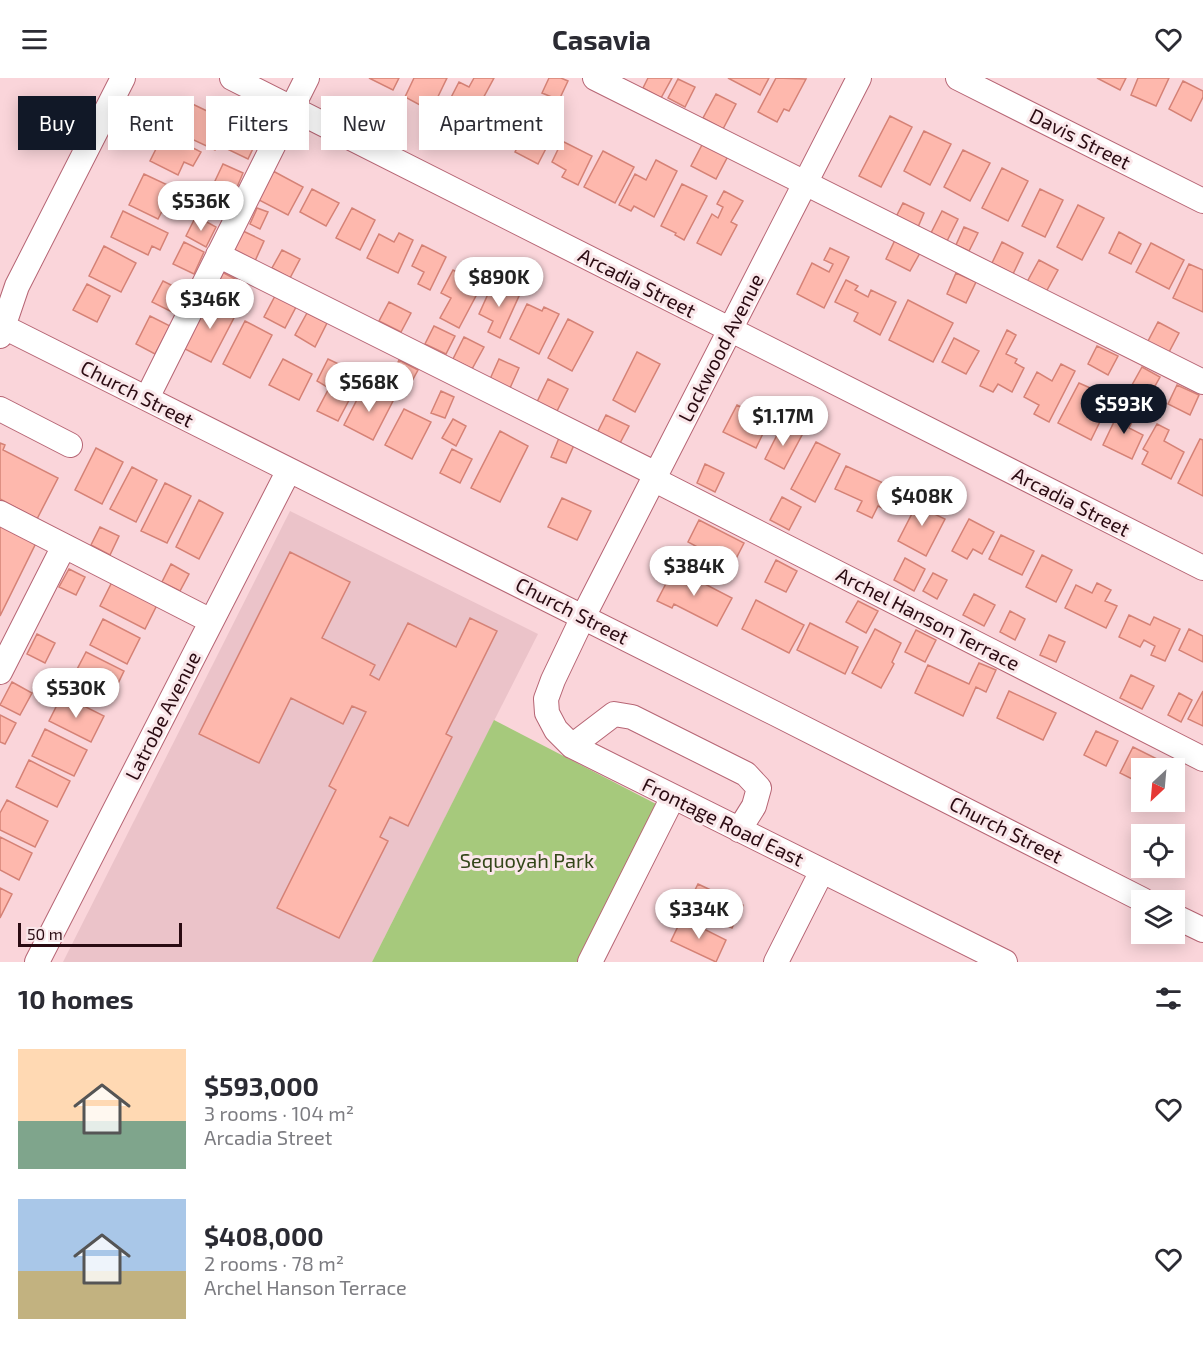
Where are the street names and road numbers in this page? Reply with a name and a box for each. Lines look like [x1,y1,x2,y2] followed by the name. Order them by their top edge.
[1026,102,1135,174] street label: Davis Street
[575,242,700,322] street label: Arcadia Street
[672,269,768,426] street label: Lockwood Avenue
[77,354,198,432] street label: Church Street
[1009,461,1134,541] street label: Arcadia Street
[833,561,1024,675] street label: Archel Hanson Terrace
[512,571,633,649] street label: Church Street
[119,647,205,784] street label: Latrobe Avenue
[639,772,808,871] street label: Frontage Road East
[946,790,1067,868] street label: Church Street

